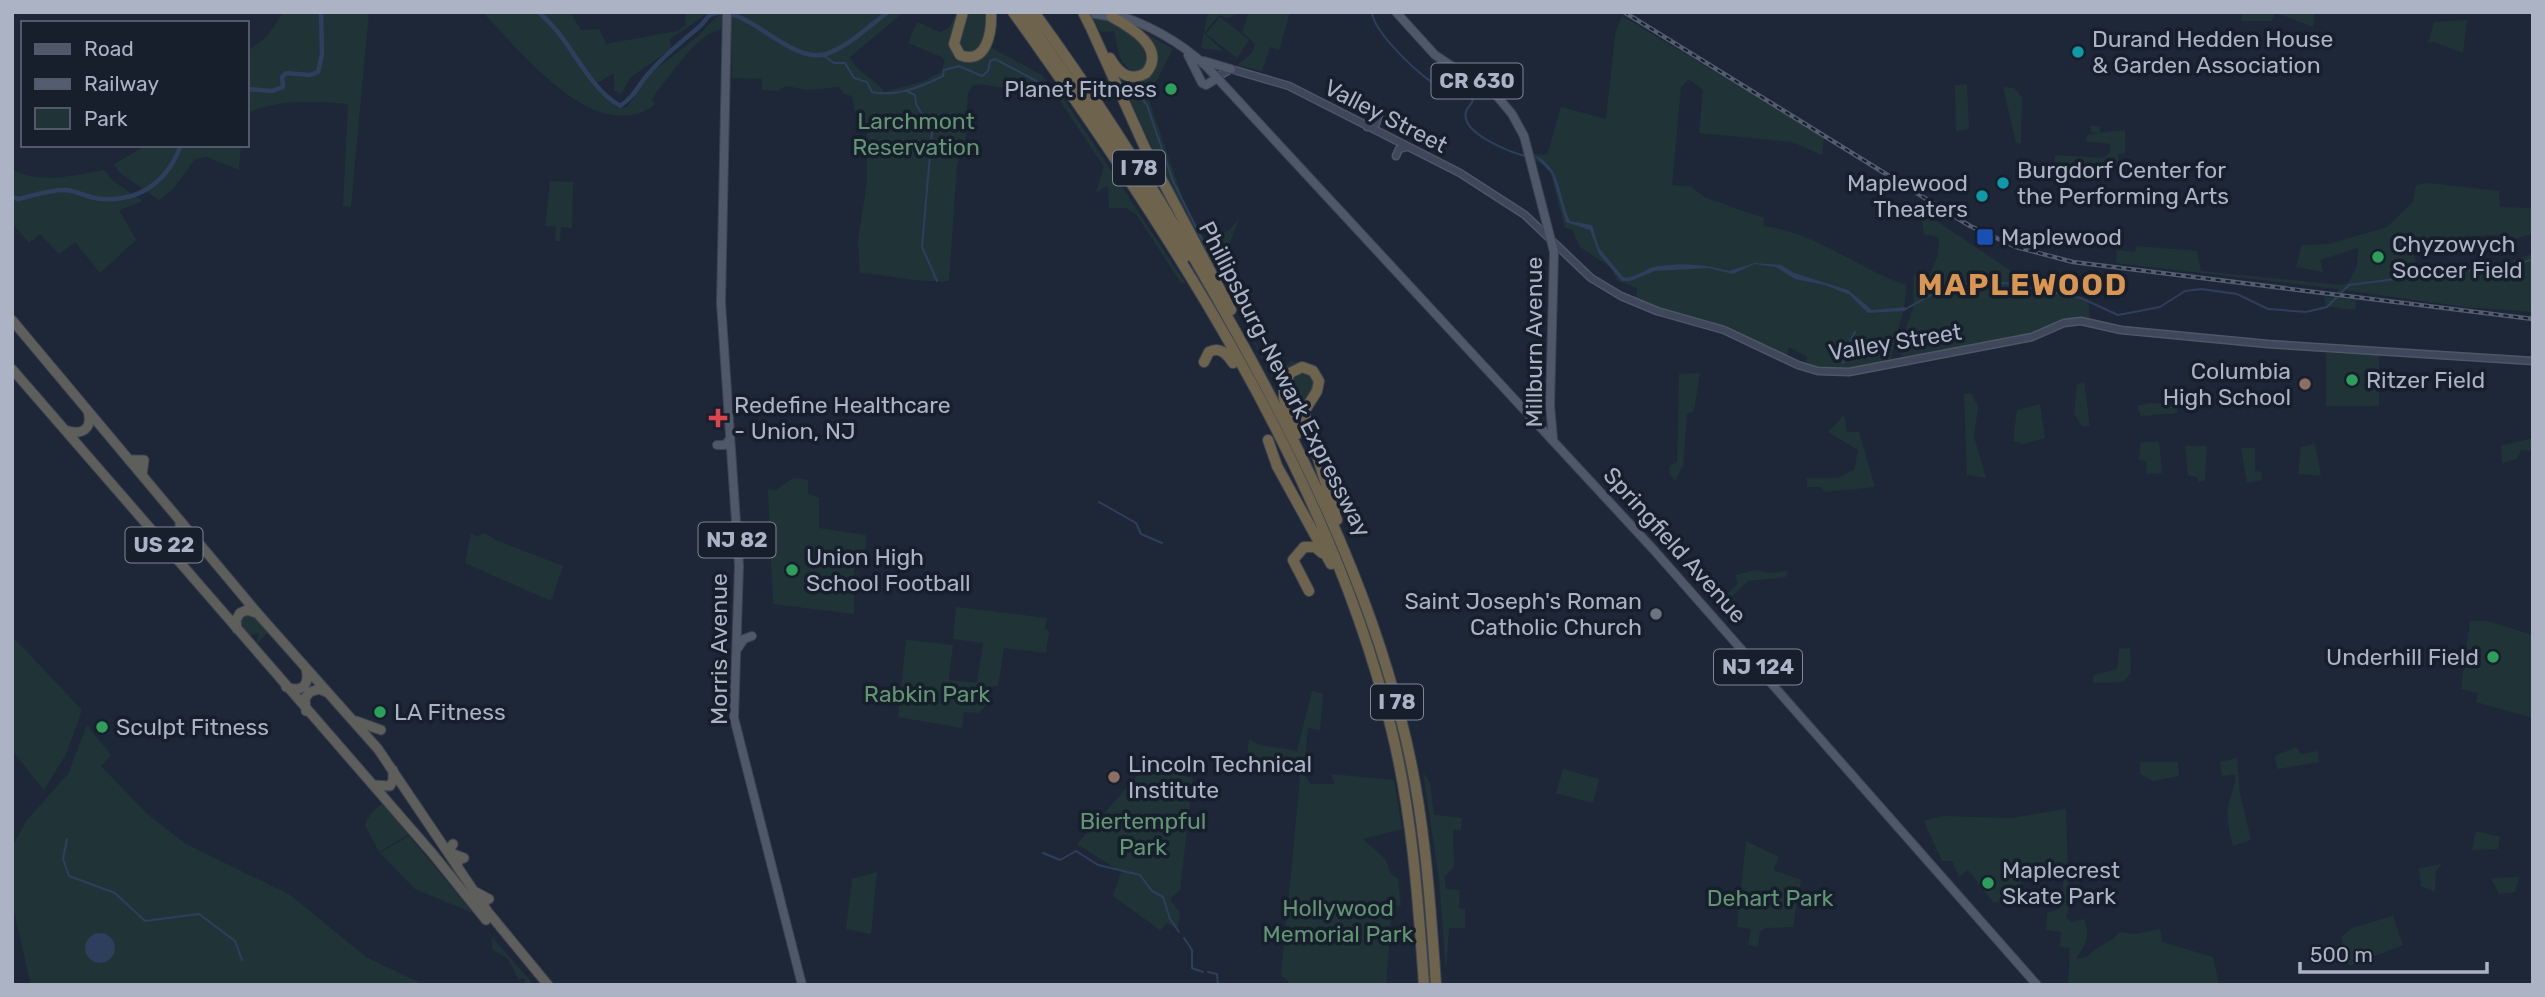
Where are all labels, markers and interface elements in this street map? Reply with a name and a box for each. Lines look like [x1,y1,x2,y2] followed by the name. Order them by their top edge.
[21,21,248,147] legend
[2092,25,2333,79] place label: Durand Hedden House & Garden Association
[84,36,134,61] text: Road
[2070,44,2086,60] marker: Durand Hedden House & Garden Association
[1432,64,1522,98] road number: CR 630
[84,71,159,96] text: Railway
[1320,73,1452,159] street label: Valley Street
[1004,75,1157,103] place label: Planet Fitness
[1163,81,1179,97] marker: Planet Fitness
[84,106,128,131] text: Park
[852,107,980,161] park label: Larchmont Reservation
[1113,150,1165,186] road number: I 78
[2017,156,2229,210] place label: Burgdorf Center for the Performing Arts
[1847,169,1968,223] place label: Maplewood Theaters
[1995,175,2011,191] marker: Burgdorf Center for the Performing Arts
[1974,188,1990,204] marker: Maplewood Theaters
[1193,217,1377,542] street label: Phillipsburg-Newark Expressway
[2001,223,2122,251] place label: Maplewood
[1975,227,1995,247] marker: Maplewood
[2392,230,2523,284] place label: Chyzowych Soccer Field
[2370,249,2386,265] marker: Chyzowych Soccer Field
[1520,257,1548,427] street label: Millburn Avenue
[1918,267,2128,303] district label: MAPLEWOOD
[1826,318,1964,366] street label: Valley Street
[2163,357,2291,411] place label: Columbia High School
[2366,366,2485,394] place label: Ritzer Field
[2344,372,2360,388] marker: Ritzer Field
[2297,376,2313,392] marker: Columbia High School
[734,391,951,445] place label: Redefine Healthcare - Union, NJ
[708,408,728,428] marker: Redefine Healthcare - Union, NJ
[1598,461,1752,629] street label: Springfield Avenue
[698,522,776,558] road number: NJ 82
[125,528,202,562] road number: US 22
[806,543,971,597] place label: Union High School Football
[784,562,800,578] marker: Union High School Football
[705,573,733,725] street label: Morris Avenue
[1405,587,1642,641] place label: Saint Joseph's Roman Catholic Church
[1648,606,1664,622] marker: Saint Joseph's Roman Catholic Church
[2326,643,2479,671] place label: Underhill Field
[2485,649,2501,665] marker: Underhill Field
[1714,650,1802,684] road number: NJ 124
[864,680,990,708] park label: Rabkin Park
[1371,684,1423,720] road number: I 78
[394,698,506,726] place label: LA Fitness
[372,704,388,720] marker: LA Fitness
[116,713,269,741] place label: Sculpt Fitness
[94,719,110,735] marker: Sculpt Fitness
[1128,750,1312,804] place label: Lincoln Technical Institute
[1106,769,1122,785] marker: Lincoln Technical Institute
[1080,807,1206,861] park label: Biertempful Park
[2002,856,2120,910] place label: Maplecrest Skate Park
[1980,875,1996,891] marker: Maplecrest Skate Park
[1707,884,1833,912] park label: Dehart Park
[1263,894,1414,948] park label: Hollywood Memorial Park
[2300,930,2487,974] scale bar
[2310,942,2373,967] text: 500 m

